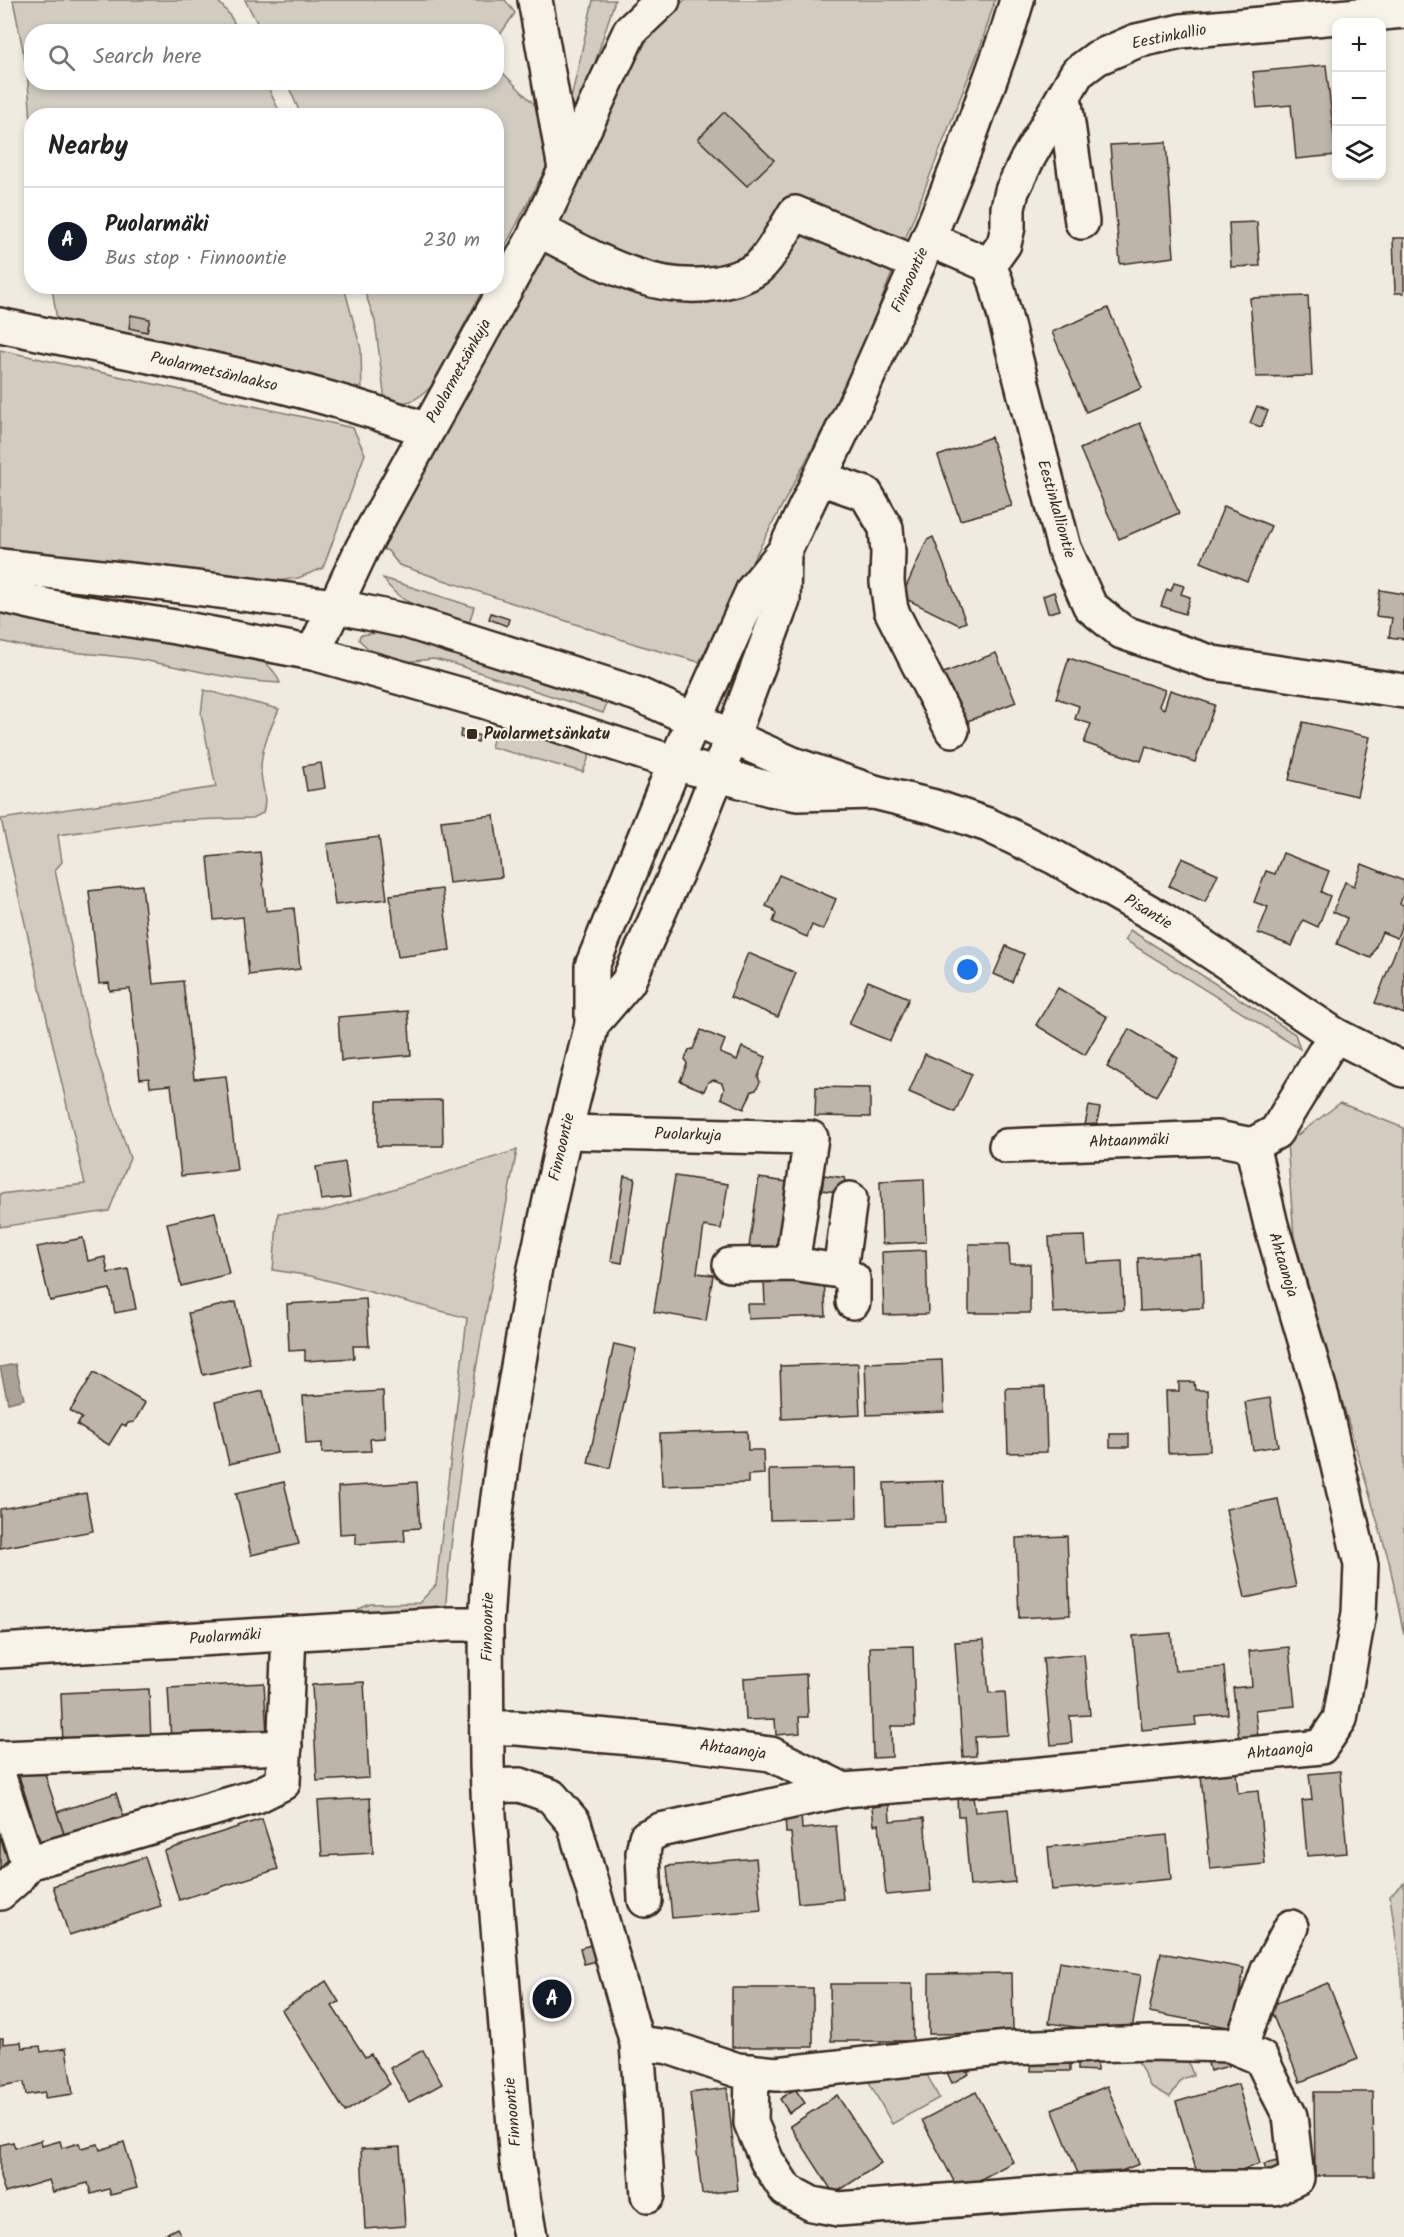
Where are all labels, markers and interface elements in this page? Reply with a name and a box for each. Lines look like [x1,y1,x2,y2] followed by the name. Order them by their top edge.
[1129,17,1209,57] street label: Eestinkallio
[1332,18,1386,180] map controls
[1332,18,1386,72] button: +
[24,24,504,90] search box
[93,40,201,75] text: Search here
[45,41,78,74] icon: search
[1332,72,1386,126] button: −
[48,126,128,168] text: Nearby
[1332,126,1386,180] button: layers
[105,208,209,243] text: Puolarmäki
[61,225,74,257] text: A
[423,225,480,257] text: 230 m
[105,243,286,275] text: Bus stop · Finnoontie
[884,243,936,317] street label: Finnoontie
[420,314,498,428] street label: Puolarmetsänkuja
[148,345,280,399] street label: Puolarmetsänlaakso
[1030,457,1082,561] street label: Eestinkalliontie
[484,722,610,747] place label: Puolarmetsänkatu
[465,727,479,741] marker: Puolarmetsänkatu
[1119,888,1177,936] street label: Pisantie
[953,955,982,984] your location
[542,1110,582,1184] street label: Finnoontie
[654,1121,722,1149] street label: Puolarkuja
[1089,1127,1170,1155] street label: Ahtaanmäki
[1261,1229,1305,1301] street label: Ahtaanoja
[475,1592,501,1662] street label: Finnoontie
[188,1622,263,1652] street label: Puolarmäki
[698,1733,768,1767] street label: Ahtaanoja
[1245,1735,1315,1767] street label: Ahtaanoja
[532,1976,572,2022] pin: A
[498,2076,528,2148] street label: Finnoontie

